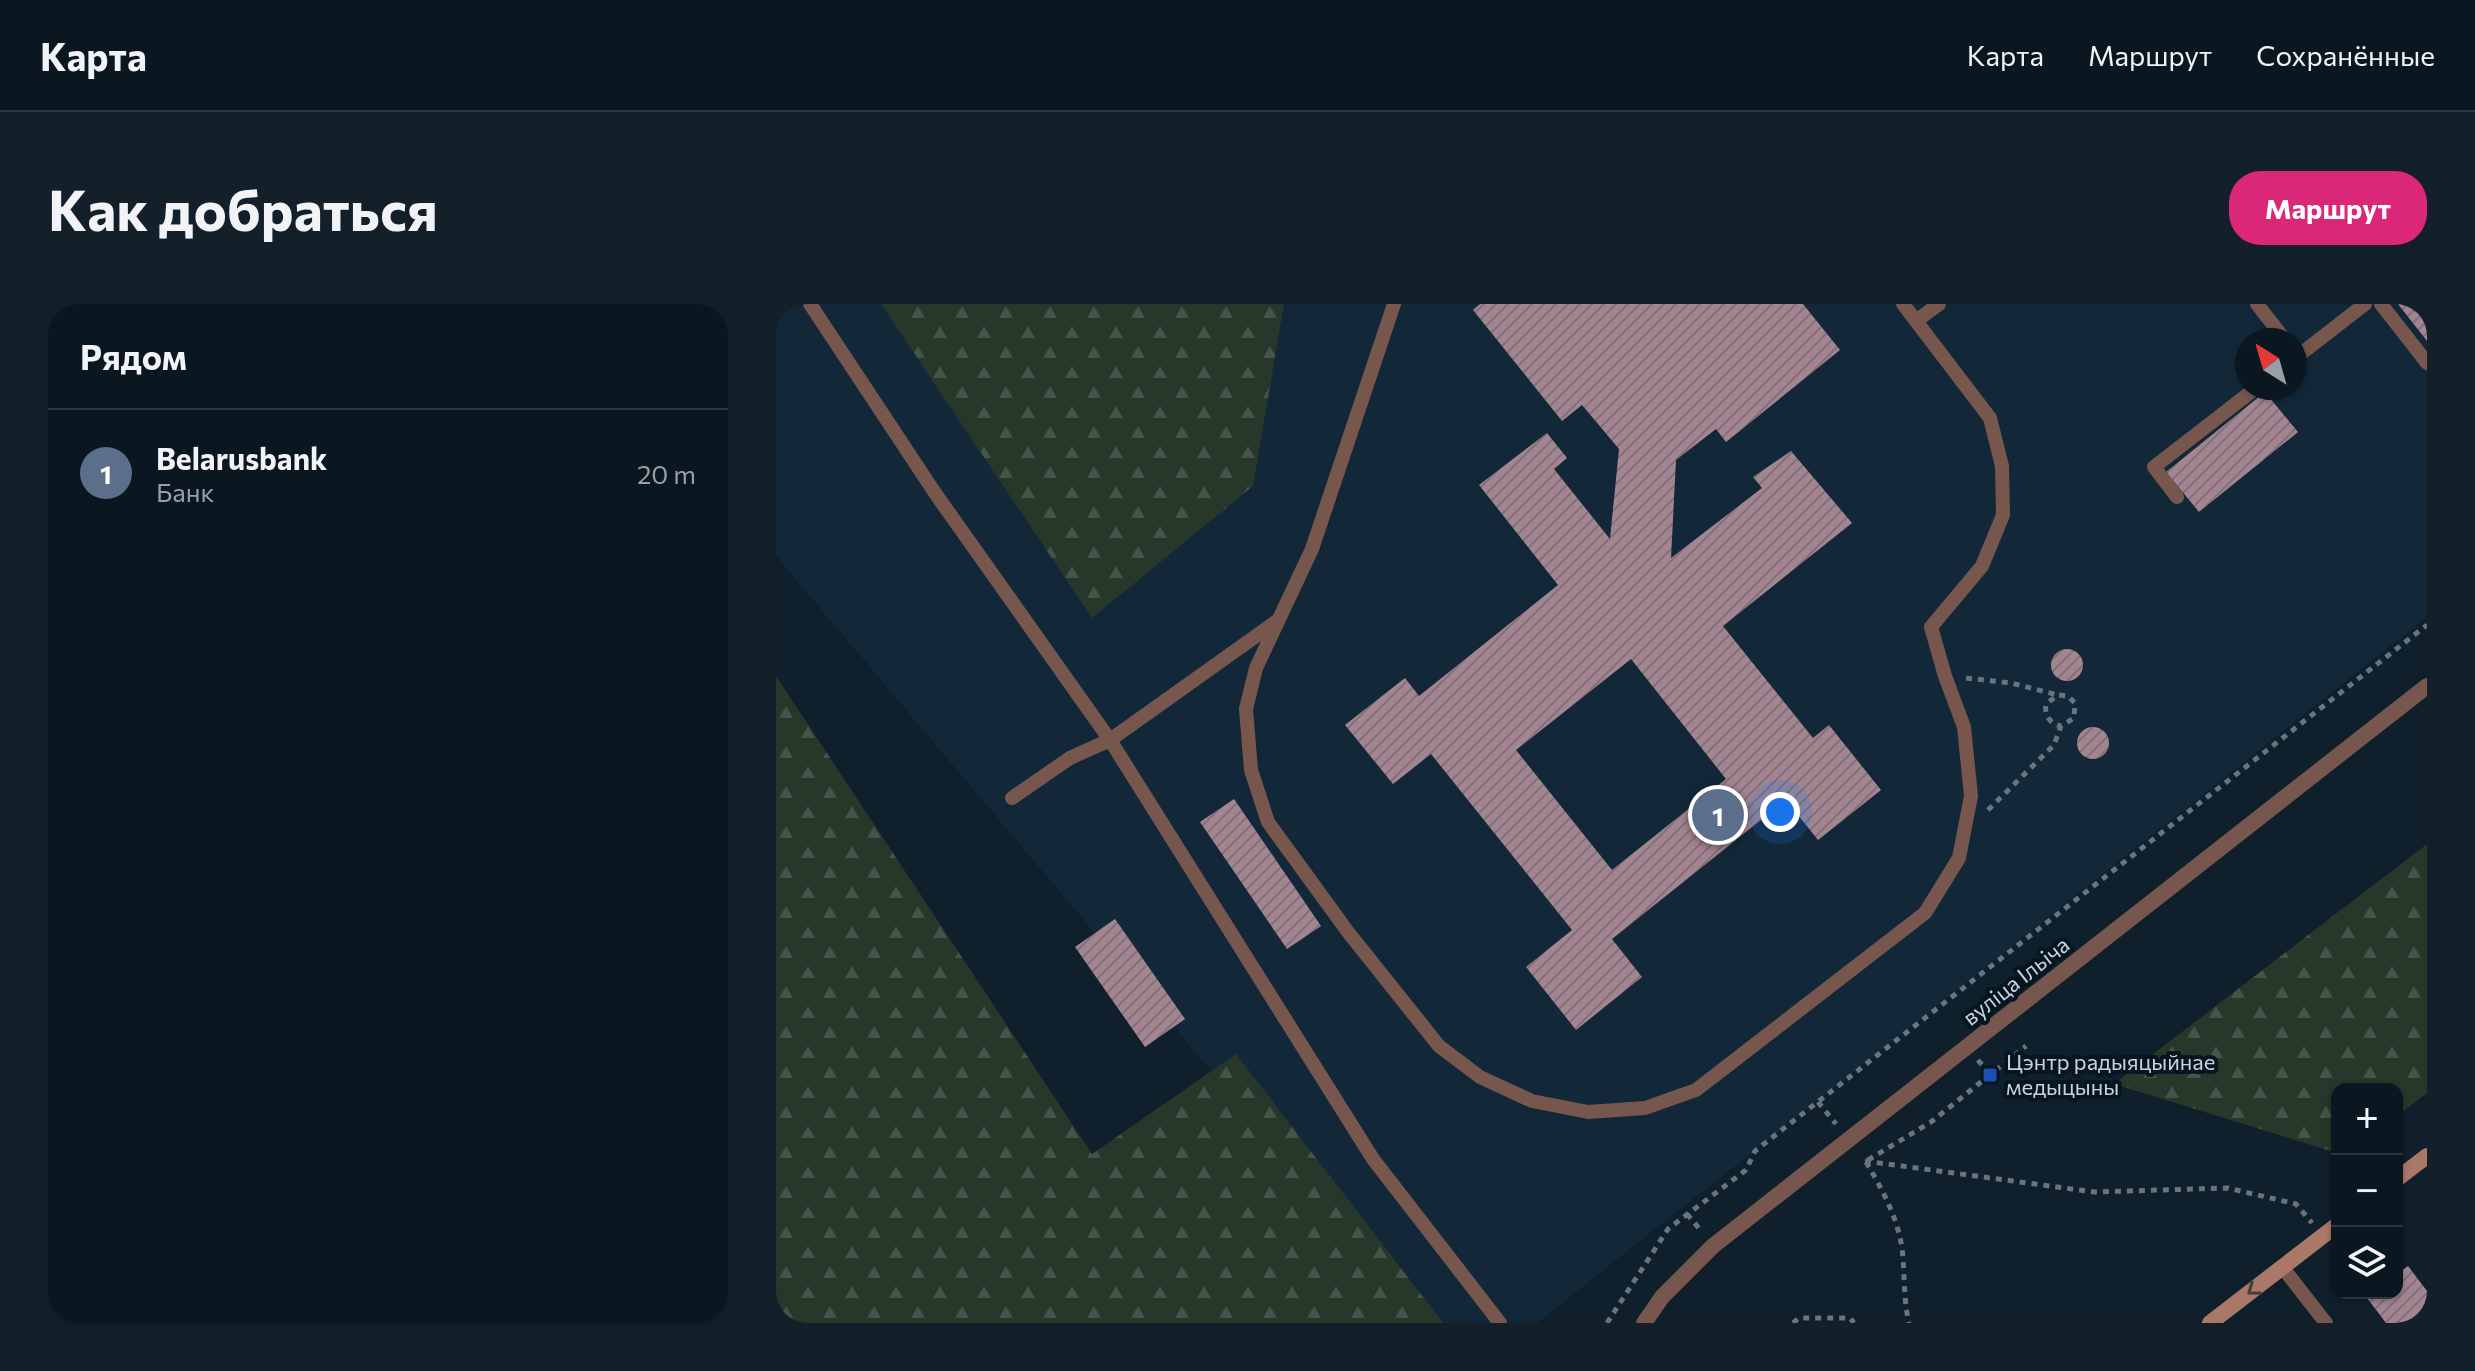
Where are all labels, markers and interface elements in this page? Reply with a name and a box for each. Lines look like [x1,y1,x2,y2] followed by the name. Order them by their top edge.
[40,32,147,79] text: Карта
[1967,38,2044,72] text: Карта
[2088,38,2212,72] text: Маршрут
[2256,38,2435,72] text: Сохранённые
[2229,171,2427,245] button: Маршрут
[48,174,438,243] text: Как добраться
[2235,328,2307,400] north arrow
[80,335,187,377] text: Рядом
[156,439,327,476] text: Belarusbank
[100,458,112,489] text: 1
[637,458,696,489] text: 20 m
[156,476,215,507] text: Банк
[1692,785,1744,845] pin: 1
[1760,792,1800,832] your location
[1957,931,2074,1031] street label: вуліца Ільіча
[2006,1048,2215,1100] place label: Цэнтр радыяцыйнае медыцыны
[1981,1066,1999,1084] marker: Цэнтр радыяцыйнае медыцыны
[2331,1083,2403,1299] map controls
[2331,1083,2403,1155] button: +
[2331,1155,2403,1227] button: −
[2331,1227,2403,1299] button: layers
[2247,1281,2262,1295] one-way arrow

